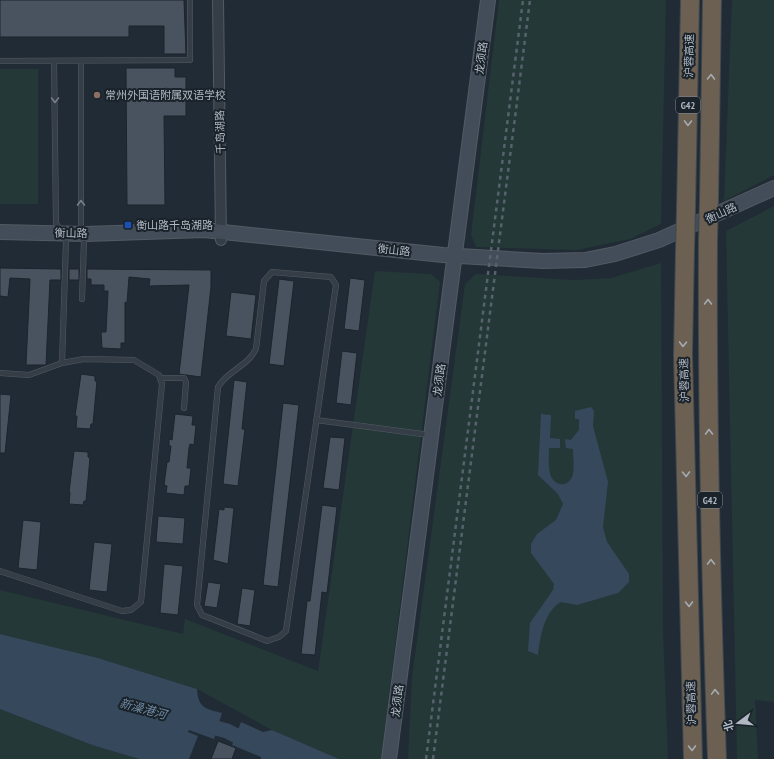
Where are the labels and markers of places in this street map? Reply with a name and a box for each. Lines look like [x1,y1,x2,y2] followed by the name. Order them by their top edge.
[105,88,226,102] place label: 常州外国语附属双语学校
[92,90,102,100] marker: 常州外国语附属双语学校
[136,218,213,232] place label: 衡山路千岛湖路
[123,220,133,230] marker: 衡山路千岛湖路

